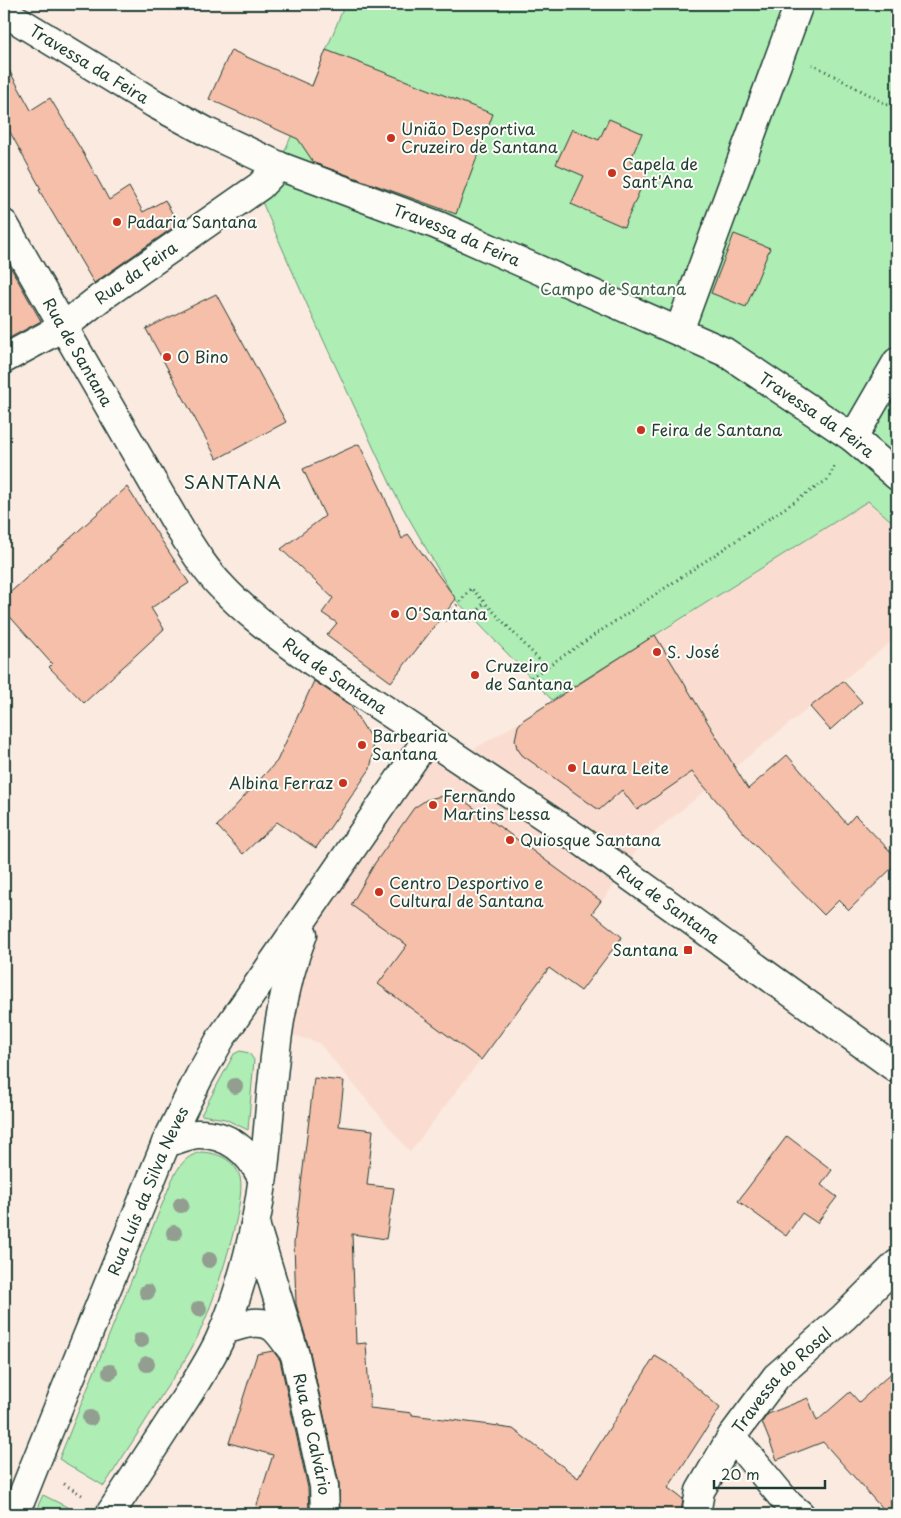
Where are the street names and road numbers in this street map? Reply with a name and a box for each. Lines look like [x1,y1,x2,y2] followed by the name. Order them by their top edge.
[25,17,154,109] street label: Travessa da Feira
[390,197,525,271] street label: Travessa da Feira
[89,234,182,309] street label: Rua da Feira
[38,293,120,411] street label: Rua de Santana
[754,365,880,463] street label: Travessa da Feira
[279,631,393,719] street label: Rua de Santana
[612,860,724,948] street label: Rua de Santana
[100,1102,193,1279] street label: Rua Luís da Silva Neves
[725,1321,836,1438] street label: Travessa do Rosal
[288,1371,337,1496] street label: Rua do Calvário

